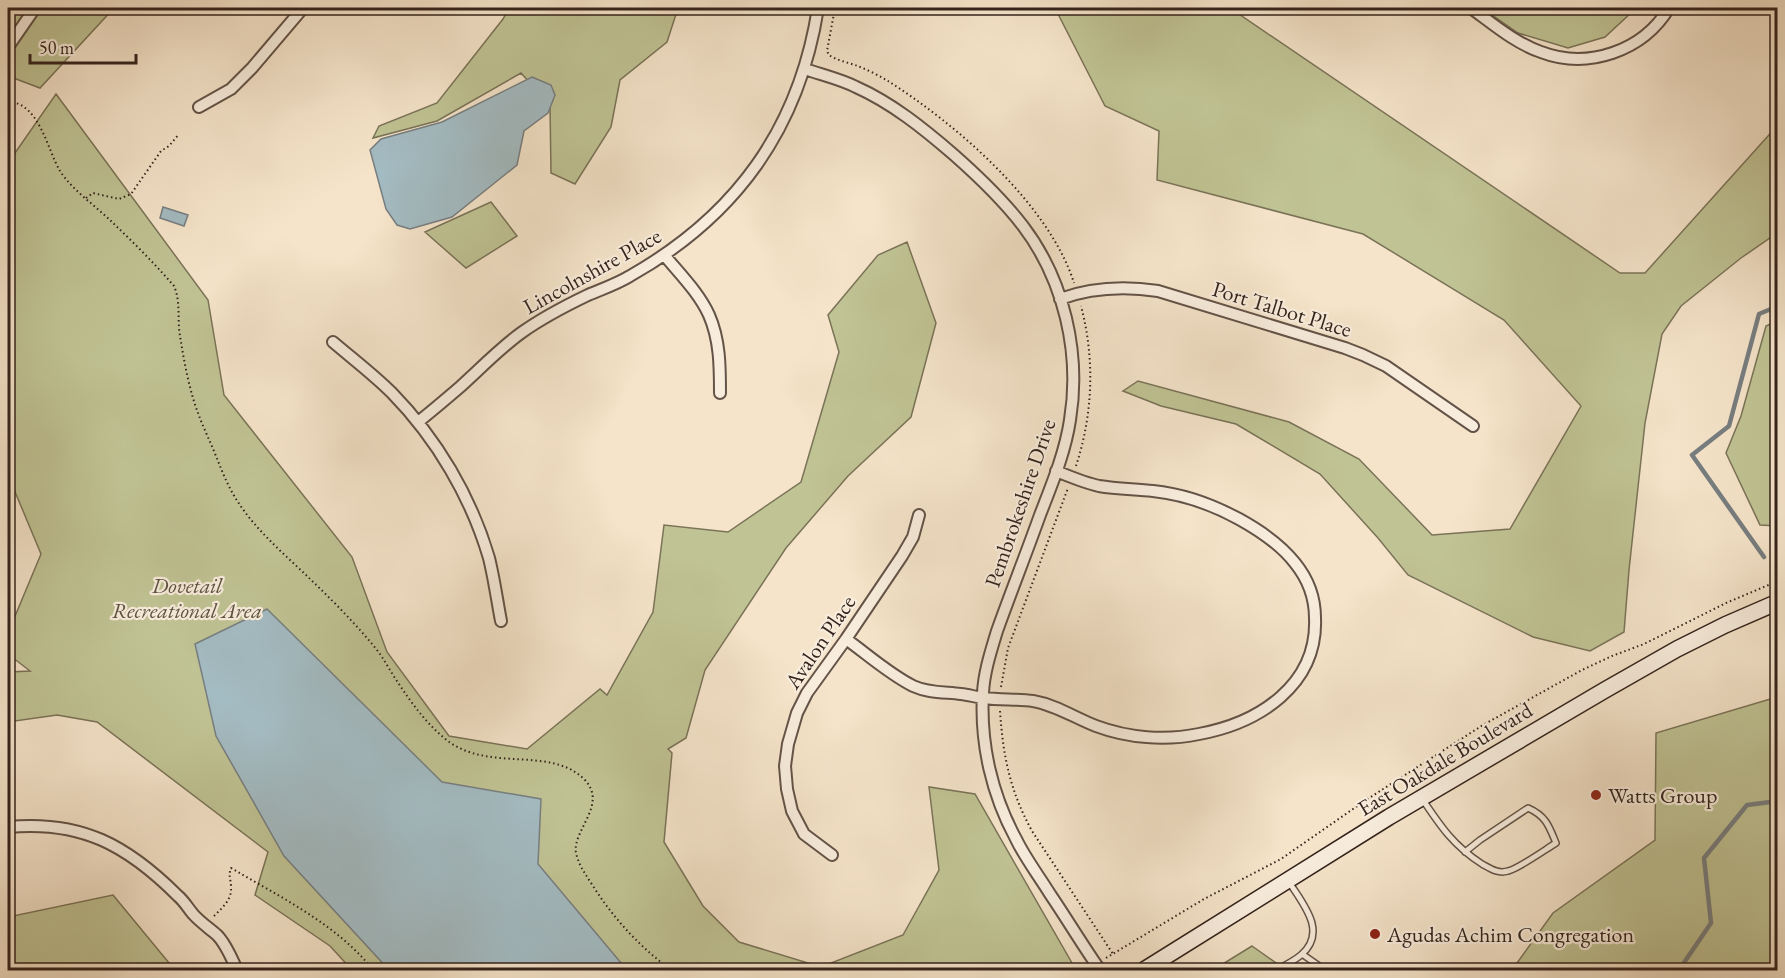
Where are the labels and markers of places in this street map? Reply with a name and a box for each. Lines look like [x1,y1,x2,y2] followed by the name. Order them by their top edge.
[1608,781,1717,810] place label: Watts Group
[1589,788,1603,802] marker: Watts Group
[1386,920,1634,949] place label: Agudas Achim Congregation
[1368,927,1382,941] marker: Agudas Achim Congregation

